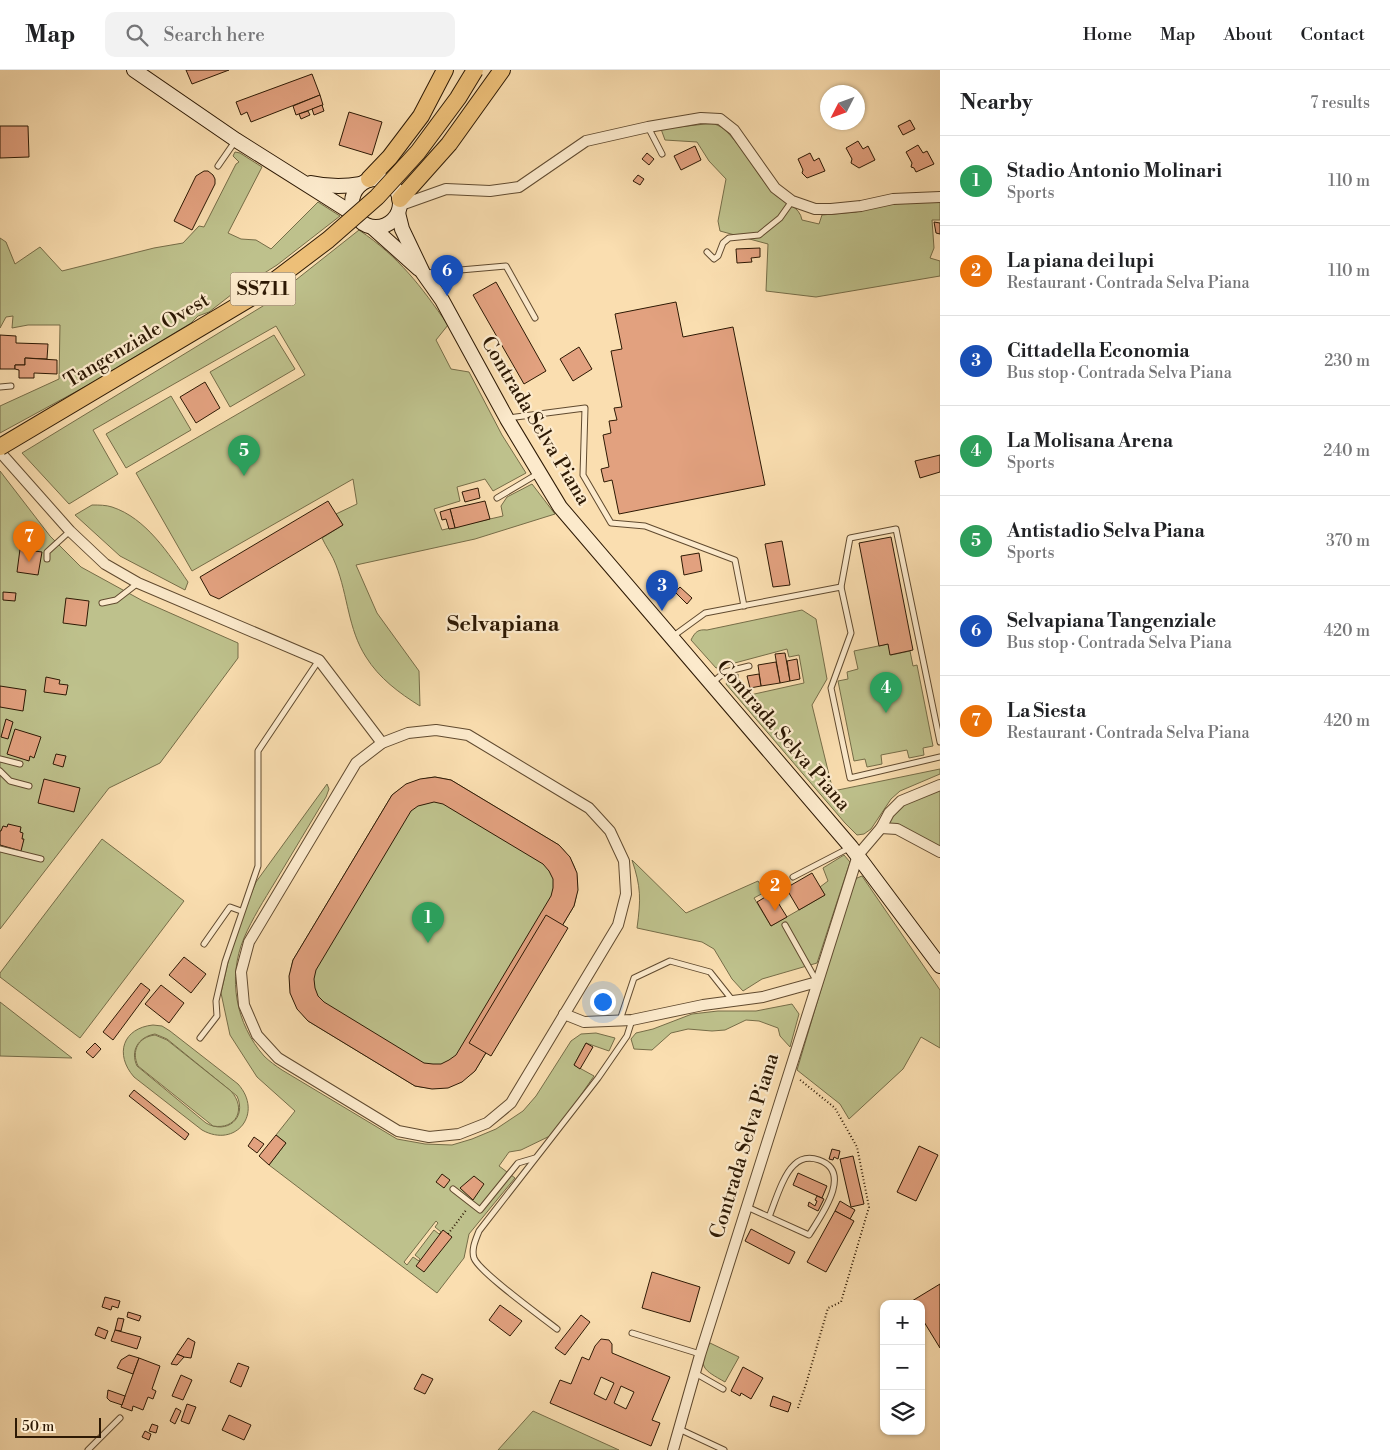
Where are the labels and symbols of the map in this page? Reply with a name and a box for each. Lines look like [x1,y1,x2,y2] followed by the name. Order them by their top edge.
[820,85,865,130] north arrow
[431,255,463,296] pin: 6
[230,272,296,305] road number: SS711
[60,288,214,394] street label: Tangenziale Ovest
[475,332,596,511] street label: Contrada Selva Piana
[228,435,260,476] pin: 5
[13,521,45,562] pin: 7
[646,570,678,611] pin: 3
[447,611,560,638] district label: Selvapiana
[710,655,856,817] street label: Contrada Selva Piana
[870,672,902,713] pin: 4
[759,870,791,911] pin: 2
[412,902,444,943] pin: 1
[590,989,616,1015] your location
[705,1049,785,1242] street label: Contrada Selva Piana
[15,1415,101,1438] scale bar

